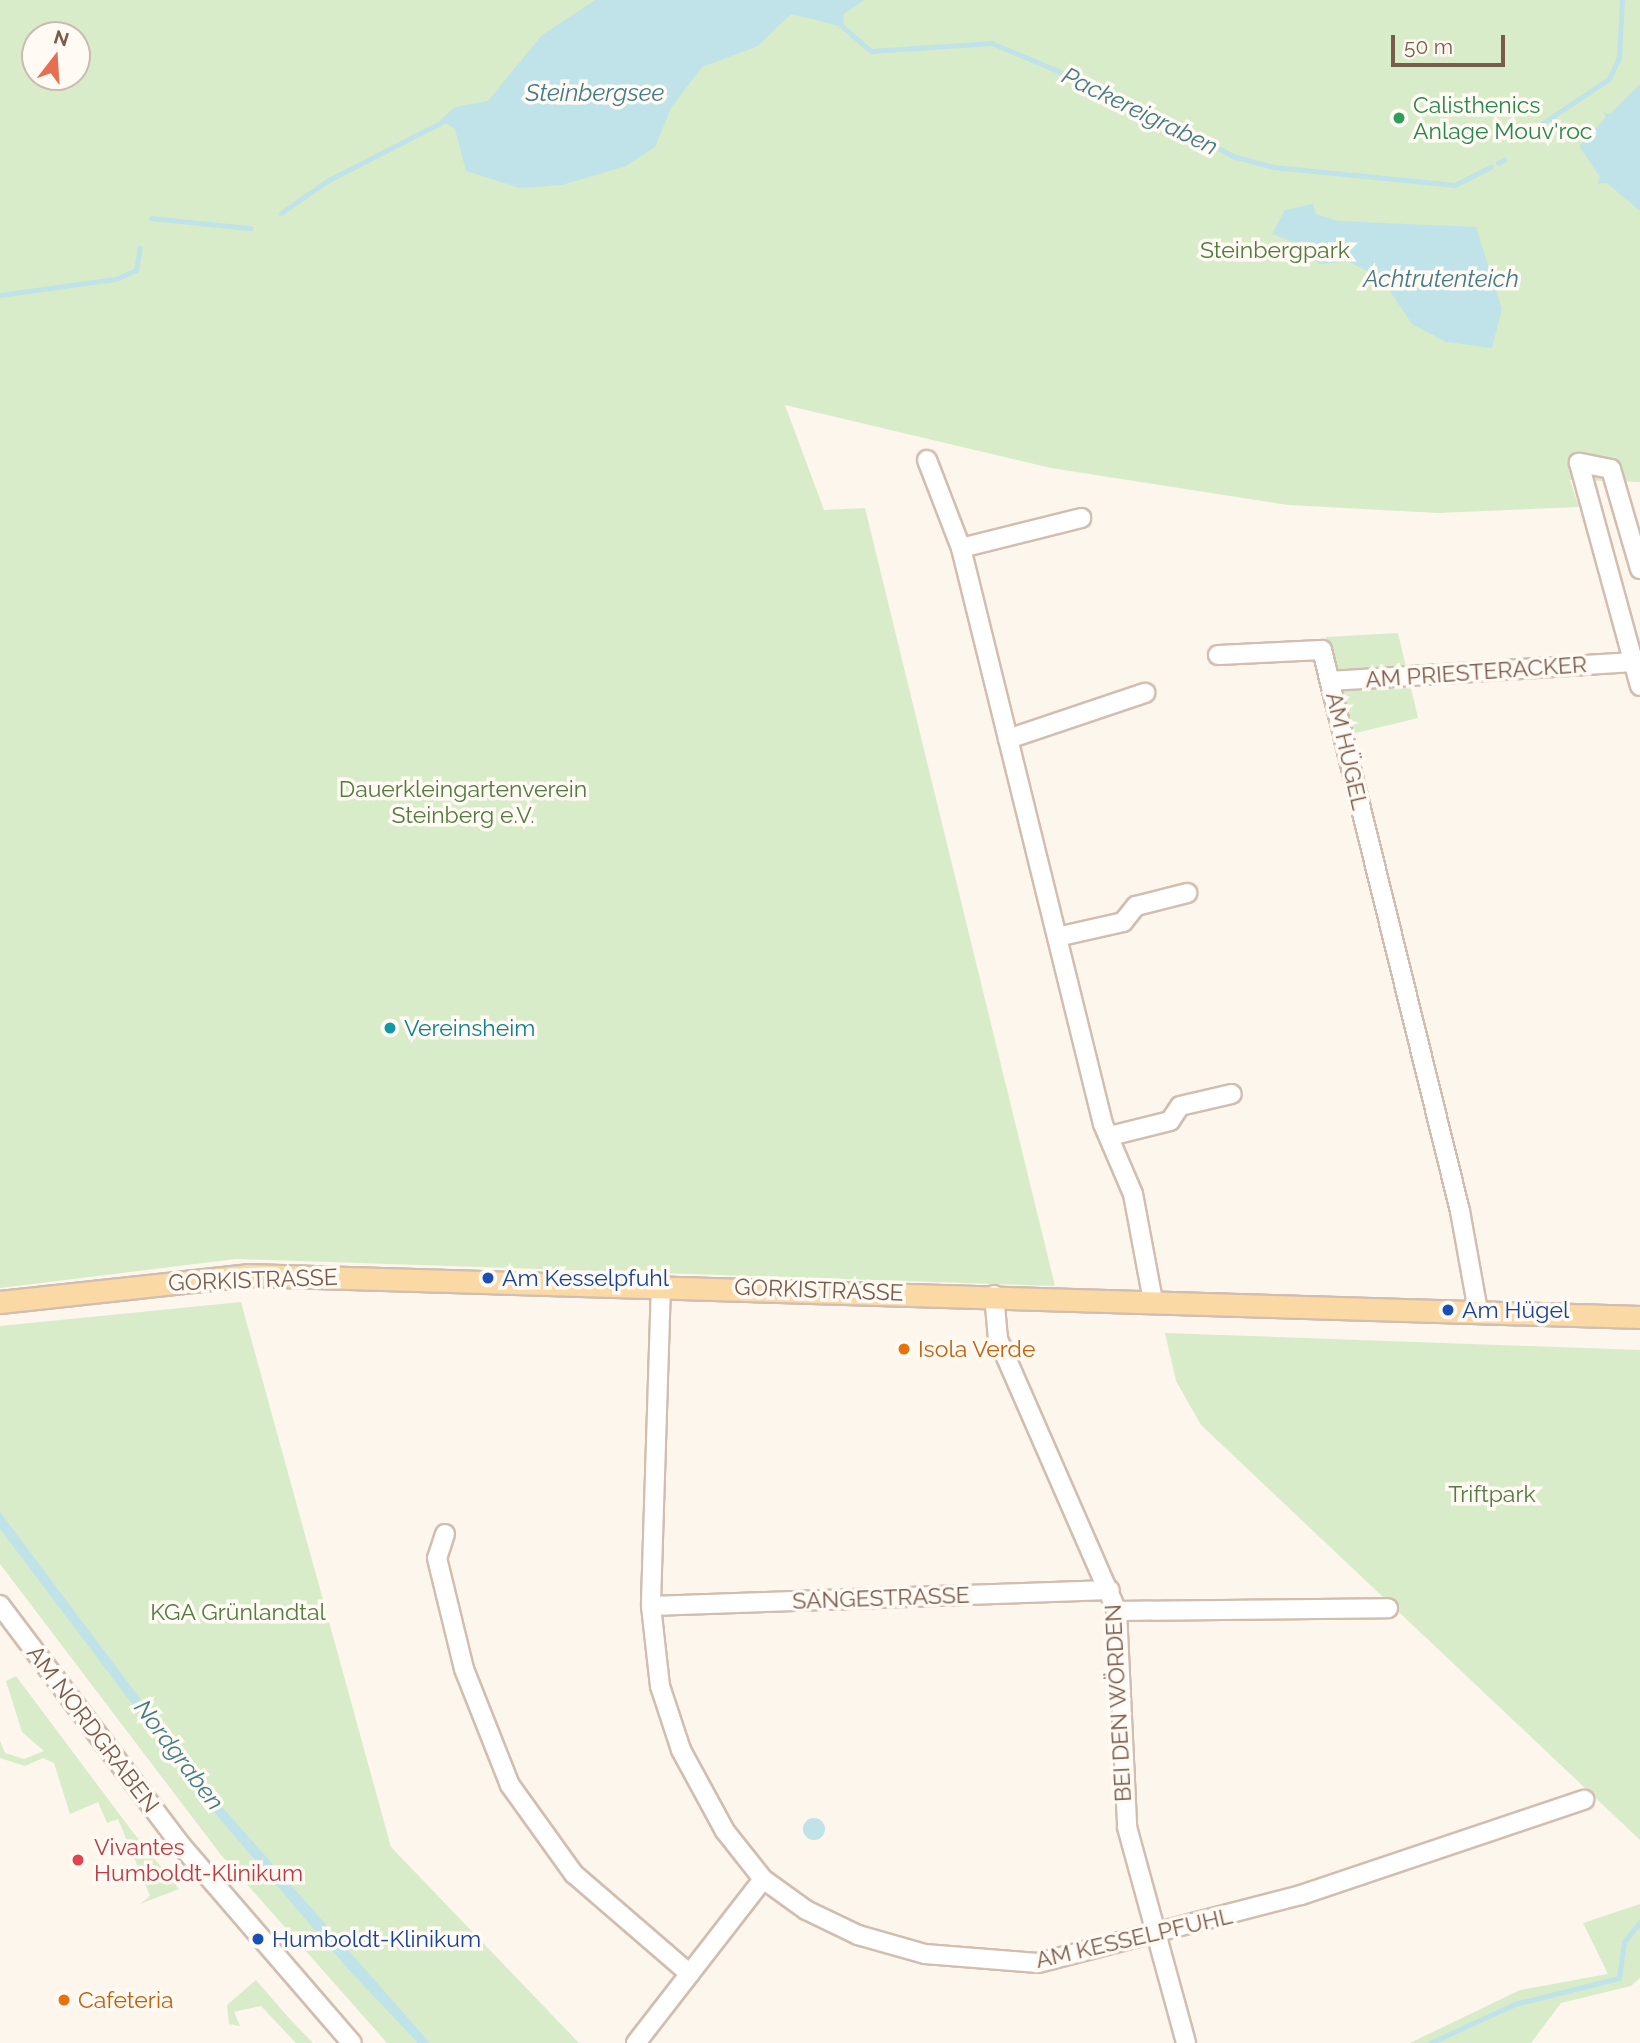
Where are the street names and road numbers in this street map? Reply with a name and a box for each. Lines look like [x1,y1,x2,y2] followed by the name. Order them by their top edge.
[1364,650,1588,694] street label: AM PRIESTERACKER
[1320,690,1374,812] street label: AM HÜGEL
[168,1263,338,1297] street label: GORKISTRASSE
[734,1273,904,1307] street label: GORKISTRASSE
[792,1581,970,1615] street label: SANGESTRASSE
[1099,1603,1137,1803] street label: BEI DEN WÖRDEN
[21,1640,165,1818] street label: AM NORDGRABEN
[1033,1902,1235,1974] street label: AM KESSELPFUHL

